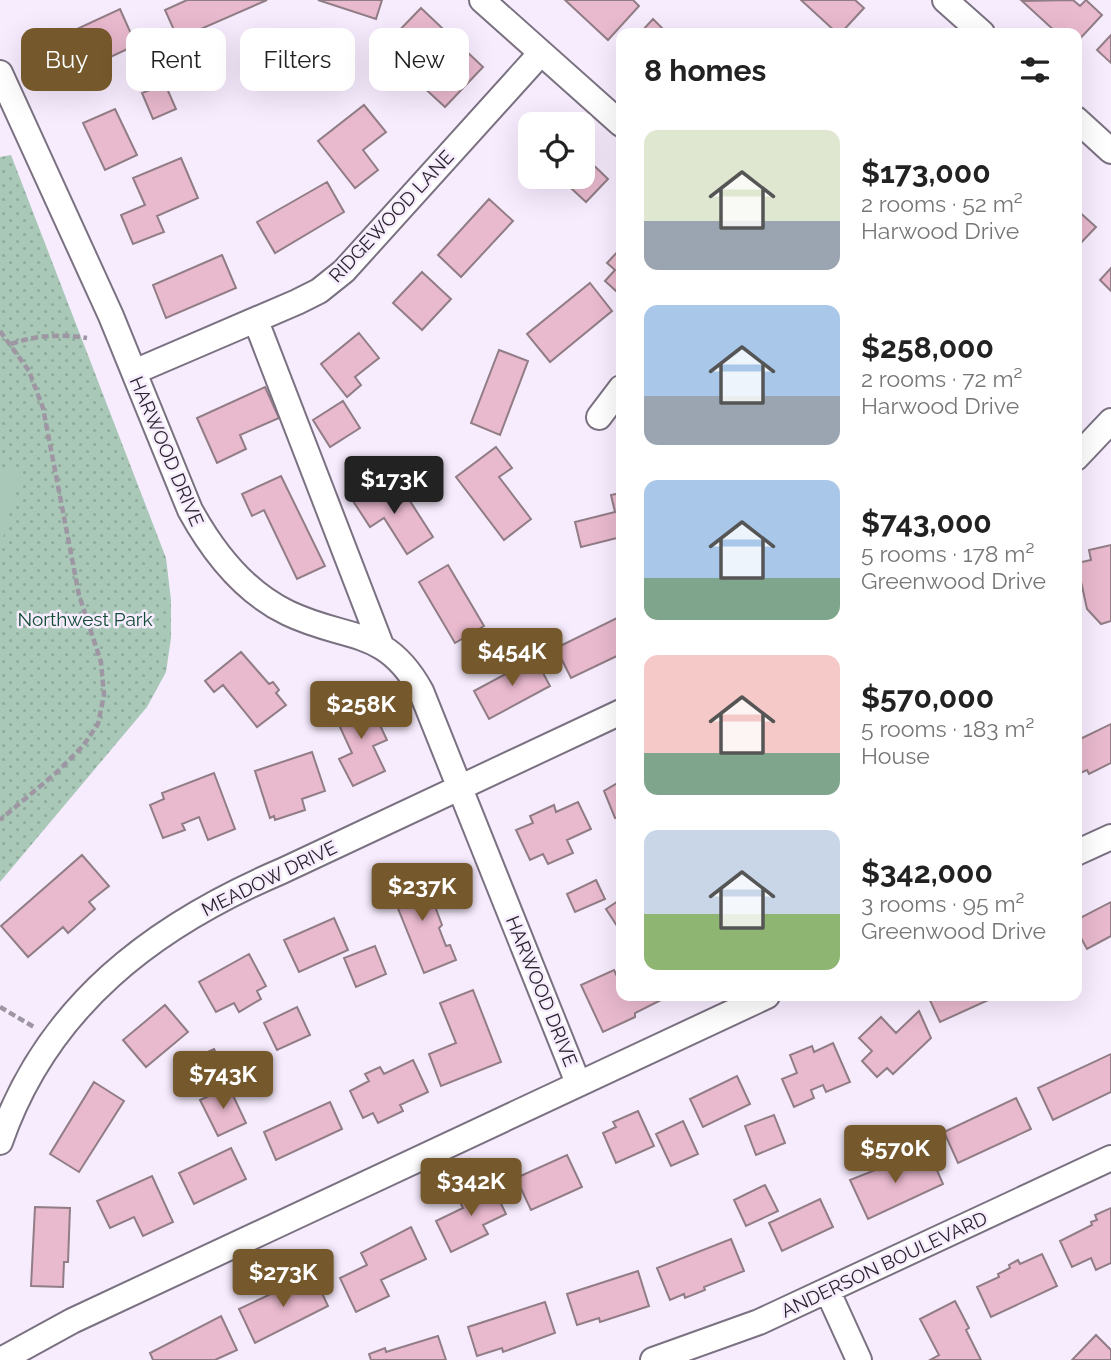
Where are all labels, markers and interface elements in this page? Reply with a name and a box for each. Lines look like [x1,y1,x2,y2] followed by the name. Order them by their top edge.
[21,28,112,91] chip: Buy
[126,28,226,91] chip: Rent
[240,28,355,91] chip: Filters
[369,28,469,91] chip: New
[1016,51,1054,89] icon: filters
[644,53,766,88] text: 8 homes
[518,112,595,189] map controls
[518,112,595,189] button: locate
[324,145,458,287] street label: RIDGEWOOD LANE
[861,155,991,190] text: $173,000
[700,158,784,242] icon: home
[861,190,1023,217] text: 2 rooms · 52 m²
[861,217,1019,244] text: Harwood Drive
[861,330,994,365] text: $258,000
[700,333,784,417] icon: home
[861,365,1022,392] text: 2 rooms · 72 m²
[126,373,208,529] street label: HARWOOD DRIVE
[861,392,1019,419] text: Harwood Drive
[345,456,443,516] pin: $173K
[360,465,428,492] text: $173K
[861,505,992,540] text: $743,000
[700,508,784,592] icon: home
[861,540,1034,567] text: 5 rooms · 178 m²
[861,567,1046,594] text: Greenwood Drive
[17,608,153,630] park label: Northwest Park
[463,628,561,688] pin: $454K
[478,637,546,664] text: $454K
[861,680,994,715] text: $570,000
[312,682,410,741] pin: $258K
[700,683,784,767] icon: home
[326,690,396,717] text: $258K
[861,715,1035,742] text: 5 rooms · 183 m²
[861,742,930,769] text: House
[198,836,340,920] street label: MEADOW DRIVE
[861,855,993,890] text: $342,000
[700,858,784,942] icon: home
[373,864,471,923] pin: $237K
[388,872,456,899] text: $237K
[861,890,1024,917] text: 3 rooms · 95 m²
[502,913,582,1069] street label: HARWOOD DRIVE
[861,917,1046,944] text: Greenwood Drive
[174,1052,272,1111] pin: $743K
[189,1060,257,1087] text: $743K
[846,1126,944,1185] pin: $570K
[860,1134,930,1161] text: $570K
[422,1158,520,1218] pin: $342K
[437,1167,505,1194] text: $342K
[777,1206,991,1322] street label: ANDERSON BOULEVARD
[234,1250,332,1309] pin: $273K
[249,1258,317,1285] text: $273K

